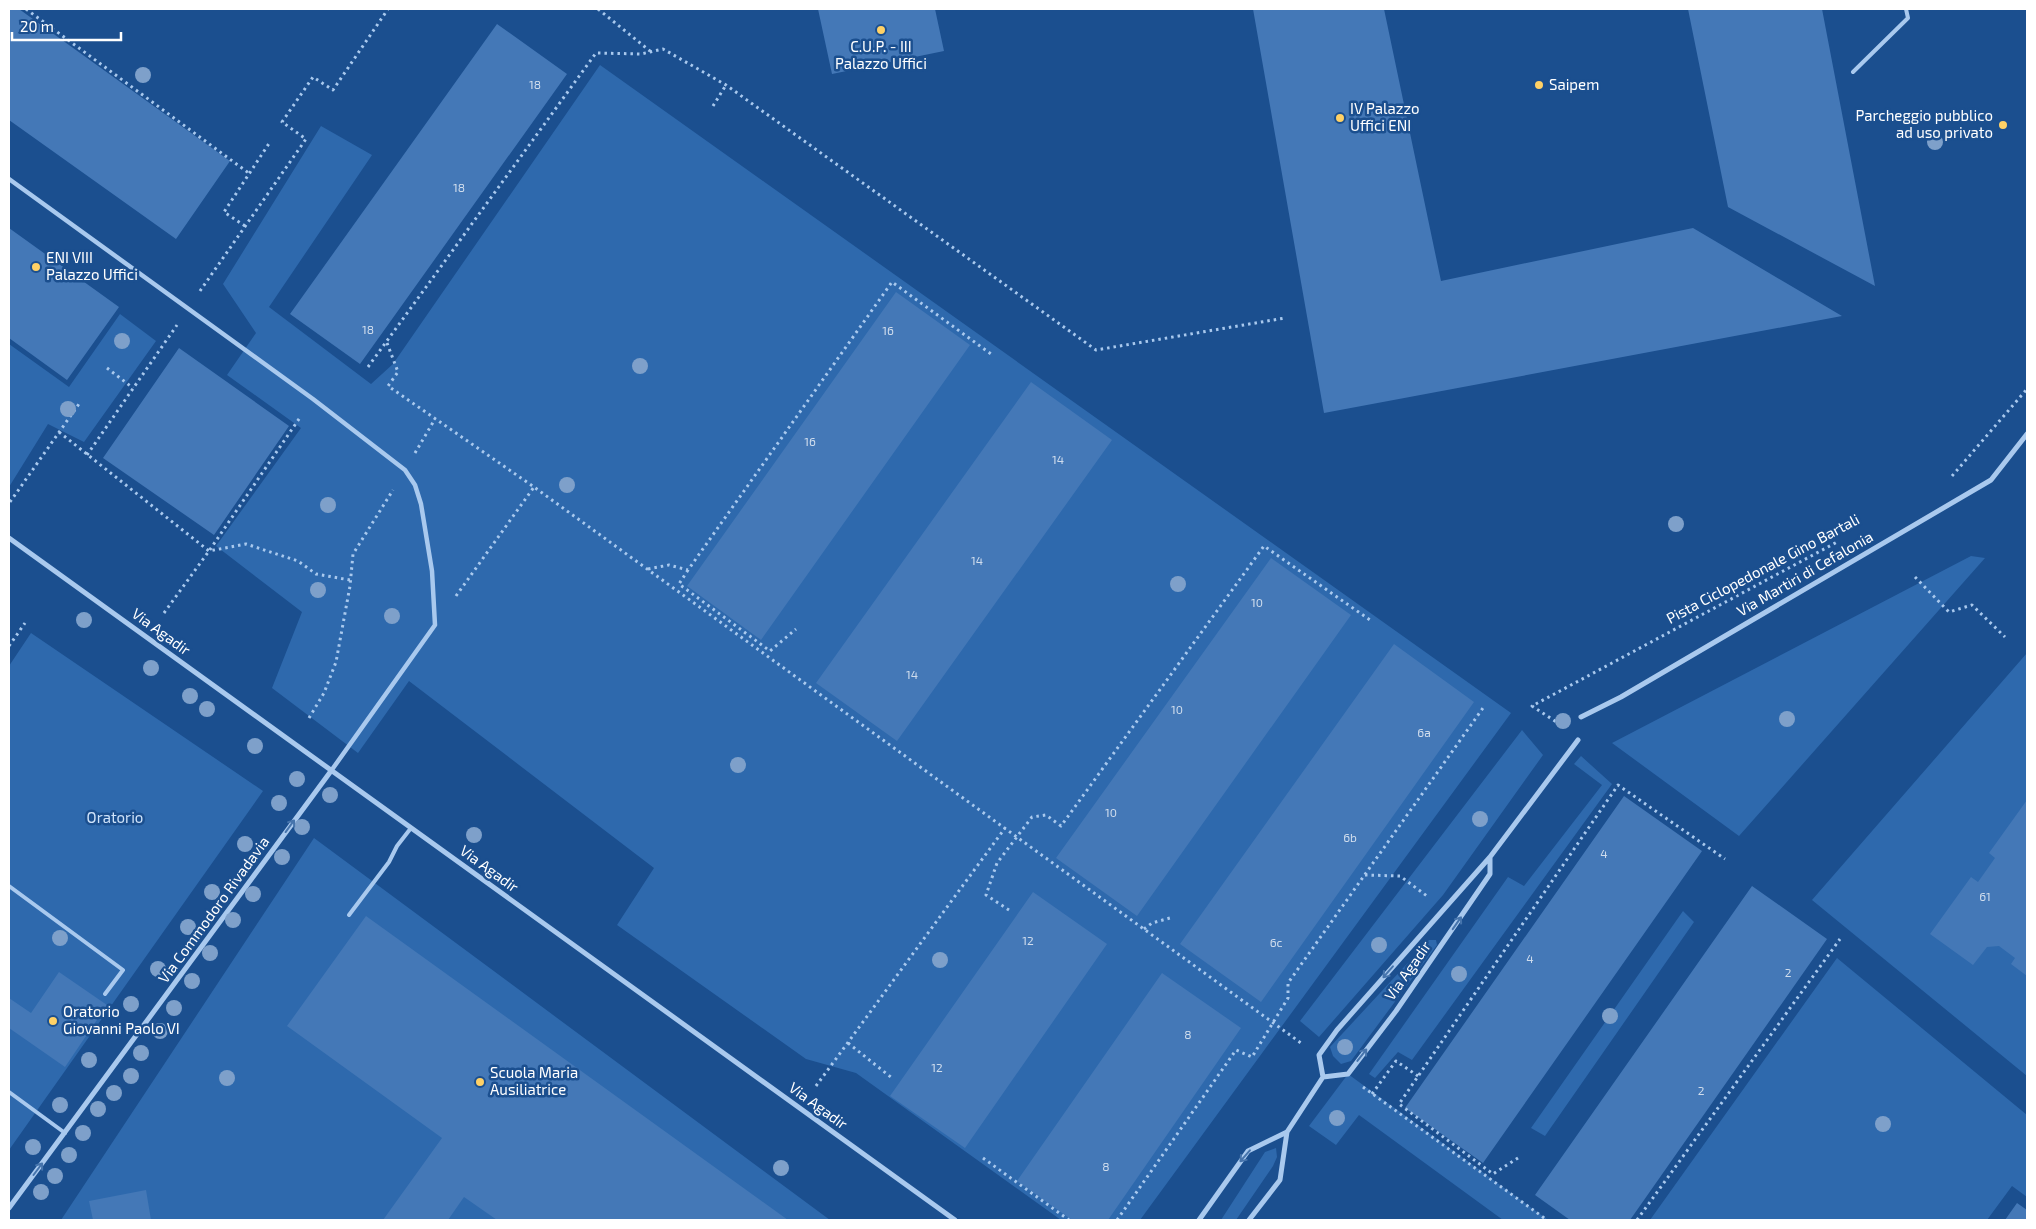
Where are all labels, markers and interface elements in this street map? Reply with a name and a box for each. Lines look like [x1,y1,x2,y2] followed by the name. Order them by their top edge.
[12,10,121,42] scale bar
[20,17,54,35] text: 20 m
[875,24,887,36] marker: C.U.P. - III Palazzo Uffici
[835,37,927,72] place label: C.U.P. - III Palazzo Uffici
[1549,75,1599,93] place label: Saipem
[529,77,541,91] house number: 18
[1533,79,1545,91] marker: Saipem
[1350,99,1420,134] place label: IV Palazzo Uffici ENI
[1855,106,1993,141] place label: Parcheggio pubblico ad uso privato
[1334,112,1346,124] marker: IV Palazzo Uffici ENI
[1997,119,2009,131] marker: Parcheggio pubblico ad uso privato
[453,180,465,194] house number: 18
[46,248,138,283] place label: ENI VIII Palazzo Uffici
[30,261,42,273] marker: ENI VIII Palazzo Uffici
[362,322,374,336] house number: 18
[882,323,894,337] house number: 16
[804,434,816,448] house number: 16
[1052,452,1064,466] house number: 14
[1663,509,1862,627] street label: Pista Ciclopedonale Gino Bartali
[1733,527,1876,619] street label: Via Martiri di Cefalonia
[971,553,983,567] house number: 14
[1251,595,1263,609] house number: 10
[129,604,194,659] street label: Via Agadir
[906,667,918,681] house number: 14
[1171,702,1183,716] house number: 10
[1417,725,1431,739] house number: 6a
[1105,805,1117,819] house number: 10
[87,808,143,826] park label: Oratorio
[285,820,295,834] one-way arrow
[1343,830,1357,844] house number: 6b
[154,833,272,986] street label: Via Commodoro Rivadavia
[457,841,522,896] street label: Via Agadir
[1600,846,1608,860] house number: 4
[1979,889,1991,903] house number: 61
[1452,916,1462,930] one-way arrow
[1022,933,1034,947] house number: 12
[1270,935,1282,949] house number: 6c
[1380,937,1434,1004] street label: Via Agadir
[1526,951,1534,965] house number: 4
[1785,965,1792,979] house number: 2
[1382,966,1393,979] one-way arrow
[63,1002,180,1037] place label: Oratorio Giovanni Paolo VI
[47,1015,59,1027] marker: Oratorio Giovanni Paolo VI
[1184,1027,1192,1041] house number: 8
[1357,1048,1367,1062] one-way arrow
[931,1060,943,1074] house number: 12
[490,1063,578,1098] place label: Scuola Maria Ausiliatrice
[474,1076,486,1088] marker: Scuola Maria Ausiliatrice
[786,1078,851,1133] street label: Via Agadir
[1698,1083,1705,1097] house number: 2
[1240,1150,1251,1163] one-way arrow
[1102,1159,1110,1173] house number: 8
[33,1162,43,1176] one-way arrow

